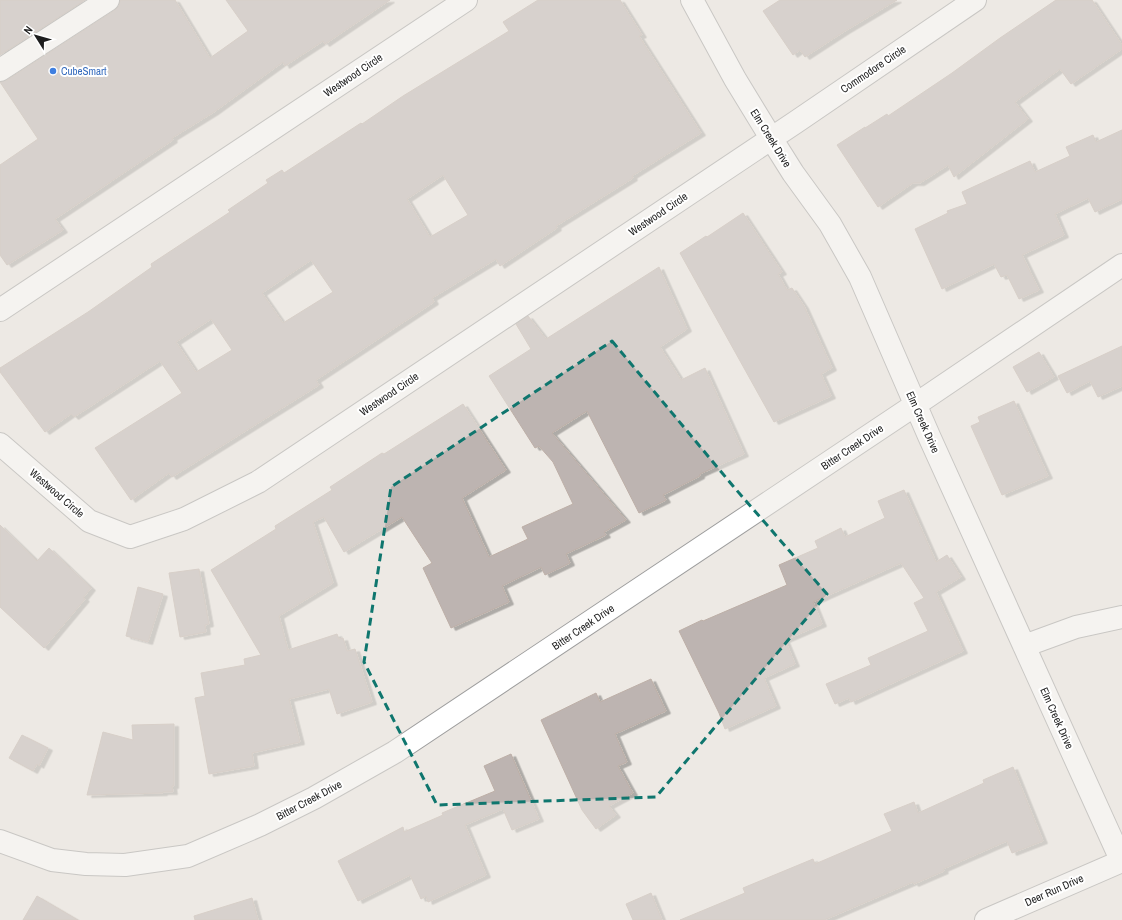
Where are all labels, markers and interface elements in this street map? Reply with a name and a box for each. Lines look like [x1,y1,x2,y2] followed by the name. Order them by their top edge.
[16,16,56,56] north arrow
[20,23,36,37] text: N
[838,42,908,96] street label: Commodore Circle
[321,50,385,100] street label: Westwood Circle
[61,64,107,78] place label: CubeSmart
[48,66,58,76] marker: CubeSmart
[748,106,794,170] street label: Elm Creek Drive
[626,189,690,239] street label: Westwood Circle
[357,369,421,419] street label: Westwood Circle
[903,389,943,455] street label: Elm Creek Drive
[818,421,886,473] street label: Bitter Creek Drive
[27,465,87,521] street label: Westwood Circle
[549,601,617,653] street label: Bitter Creek Drive
[1037,685,1077,751] street label: Elm Creek Drive
[274,777,344,823] street label: Bitter Creek Drive
[1023,871,1085,909] street label: Deer Run Drive

